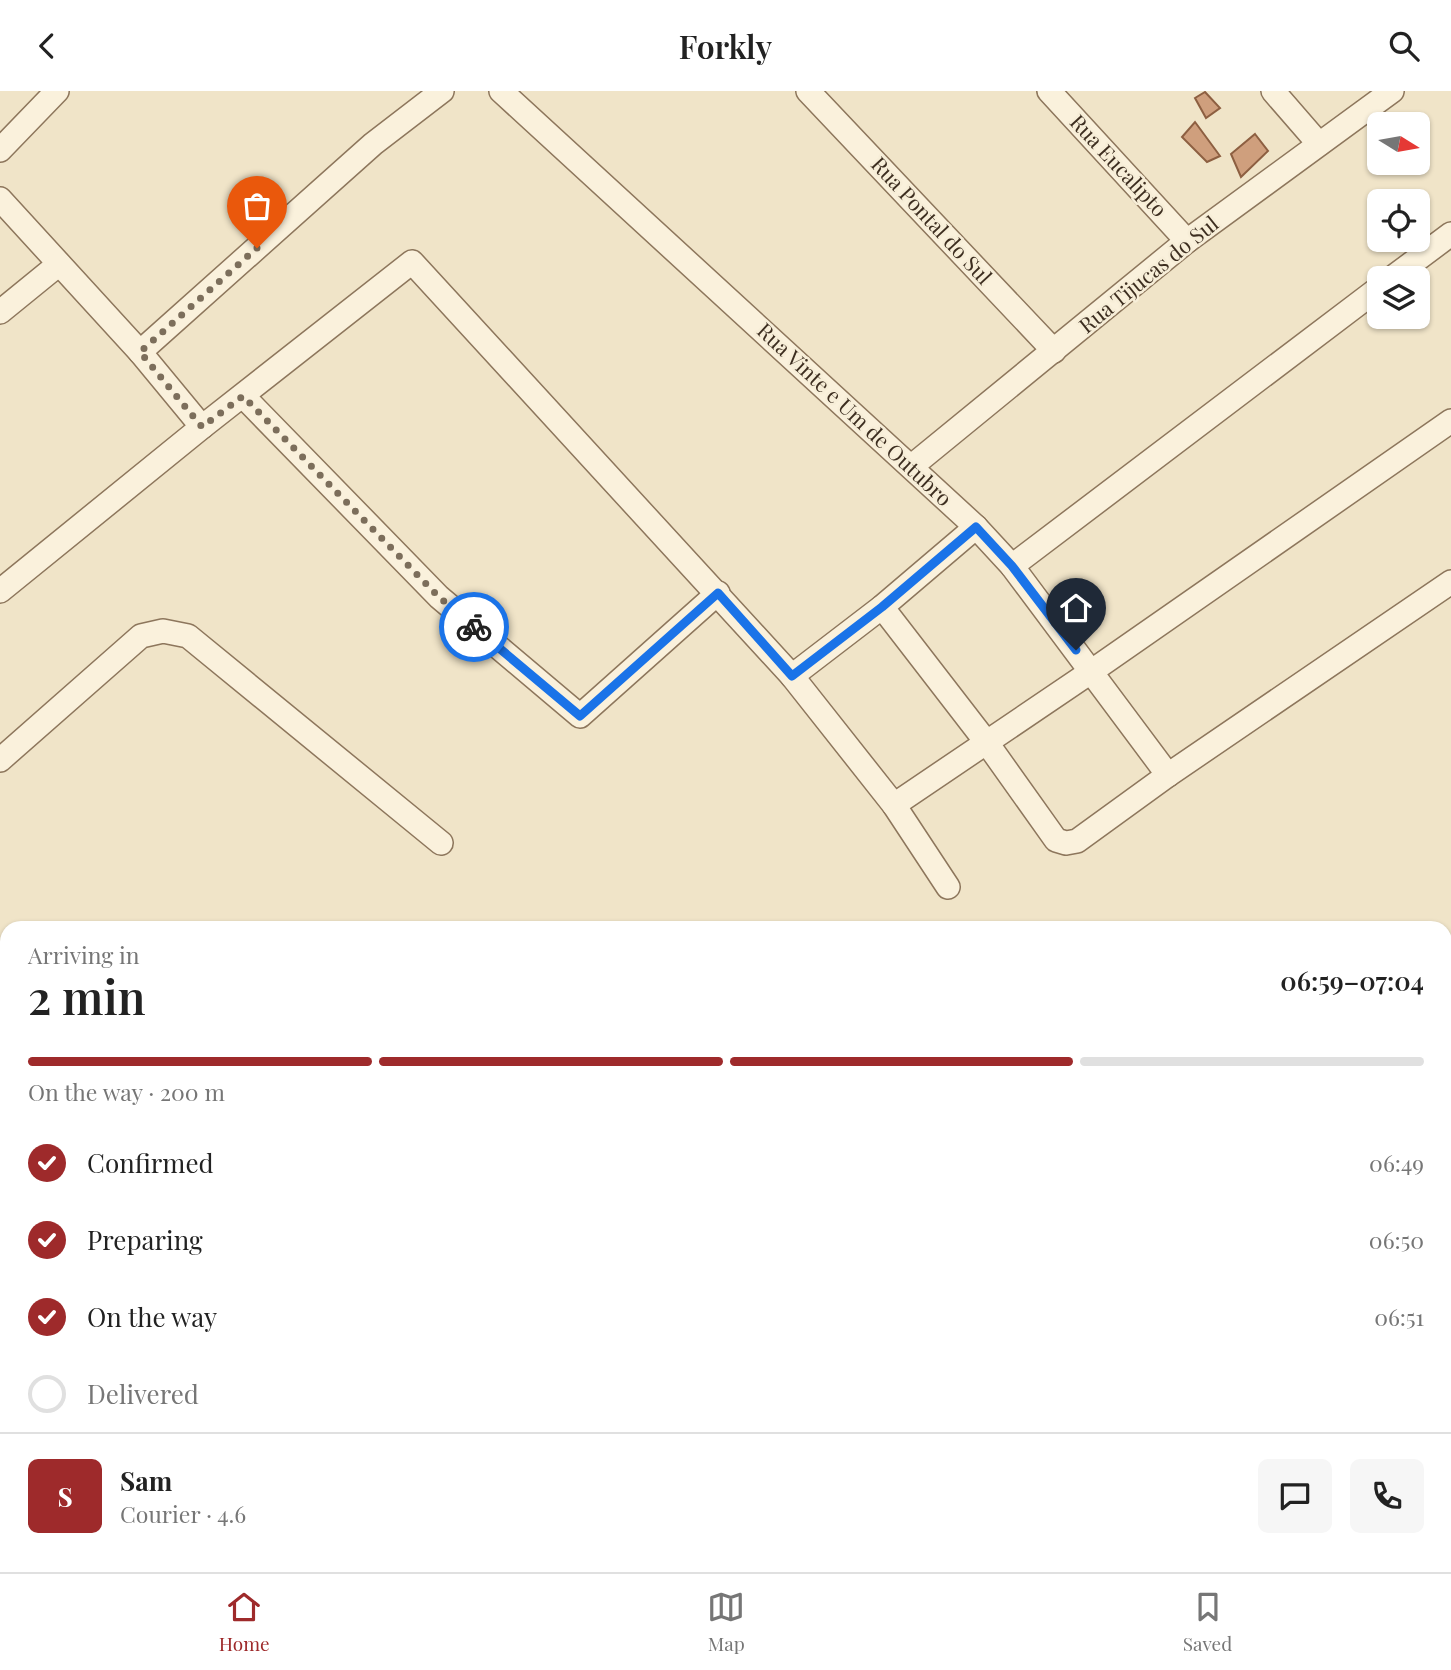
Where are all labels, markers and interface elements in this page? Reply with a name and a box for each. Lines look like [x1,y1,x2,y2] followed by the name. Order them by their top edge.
[679,24,772,67] text: Forkly
[28,27,66,65] icon: back
[1385,27,1423,65] icon: search
[1065,107,1174,222] street label: Rua Eucalipto
[1367,112,1430,175] north arrow
[1367,112,1430,329] map controls
[866,150,999,290] street label: Rua Pontal do Sul
[227,176,287,248] pin
[238,187,276,225] icon: bag
[1367,189,1430,252] button: locate
[1072,209,1223,338] street label: Rua Tijucas do Sul
[1367,266,1430,329] button: layers
[752,316,959,511] street label: Rua Vinte e Um de Outubro
[1046,578,1106,650] pin
[1057,589,1095,627] icon: home
[439,592,509,662] courier
[455,608,493,646] icon: bike
[28,939,140,970] text: Arriving in
[1280,963,1424,998] text: 06:59–07:04
[28,965,146,1027] text: 2 min
[28,1076,225,1107] text: On the way · 200 m
[28,1144,66,1182] icon: check
[87,1145,214,1180] text: Confirmed
[1369,1147,1424,1178] text: 06:49
[28,1221,66,1259] icon: check
[87,1222,203,1257] text: Preparing
[1369,1224,1424,1255] text: 06:50
[28,1298,66,1336] icon: check
[87,1299,217,1334] text: On the way
[1374,1301,1424,1332] text: 06:51
[87,1376,199,1411] text: Delivered
[1258,1459,1332,1533] button: chat
[1350,1459,1424,1533] button: phone
[120,1463,172,1498] text: Sam
[57,1479,73,1514] text: S
[120,1498,246,1529] text: Courier · 4.6
[219,1588,270,1656] tab: Home
[707,1588,745,1656] tab: Map
[1183,1588,1232,1656] tab: Saved

